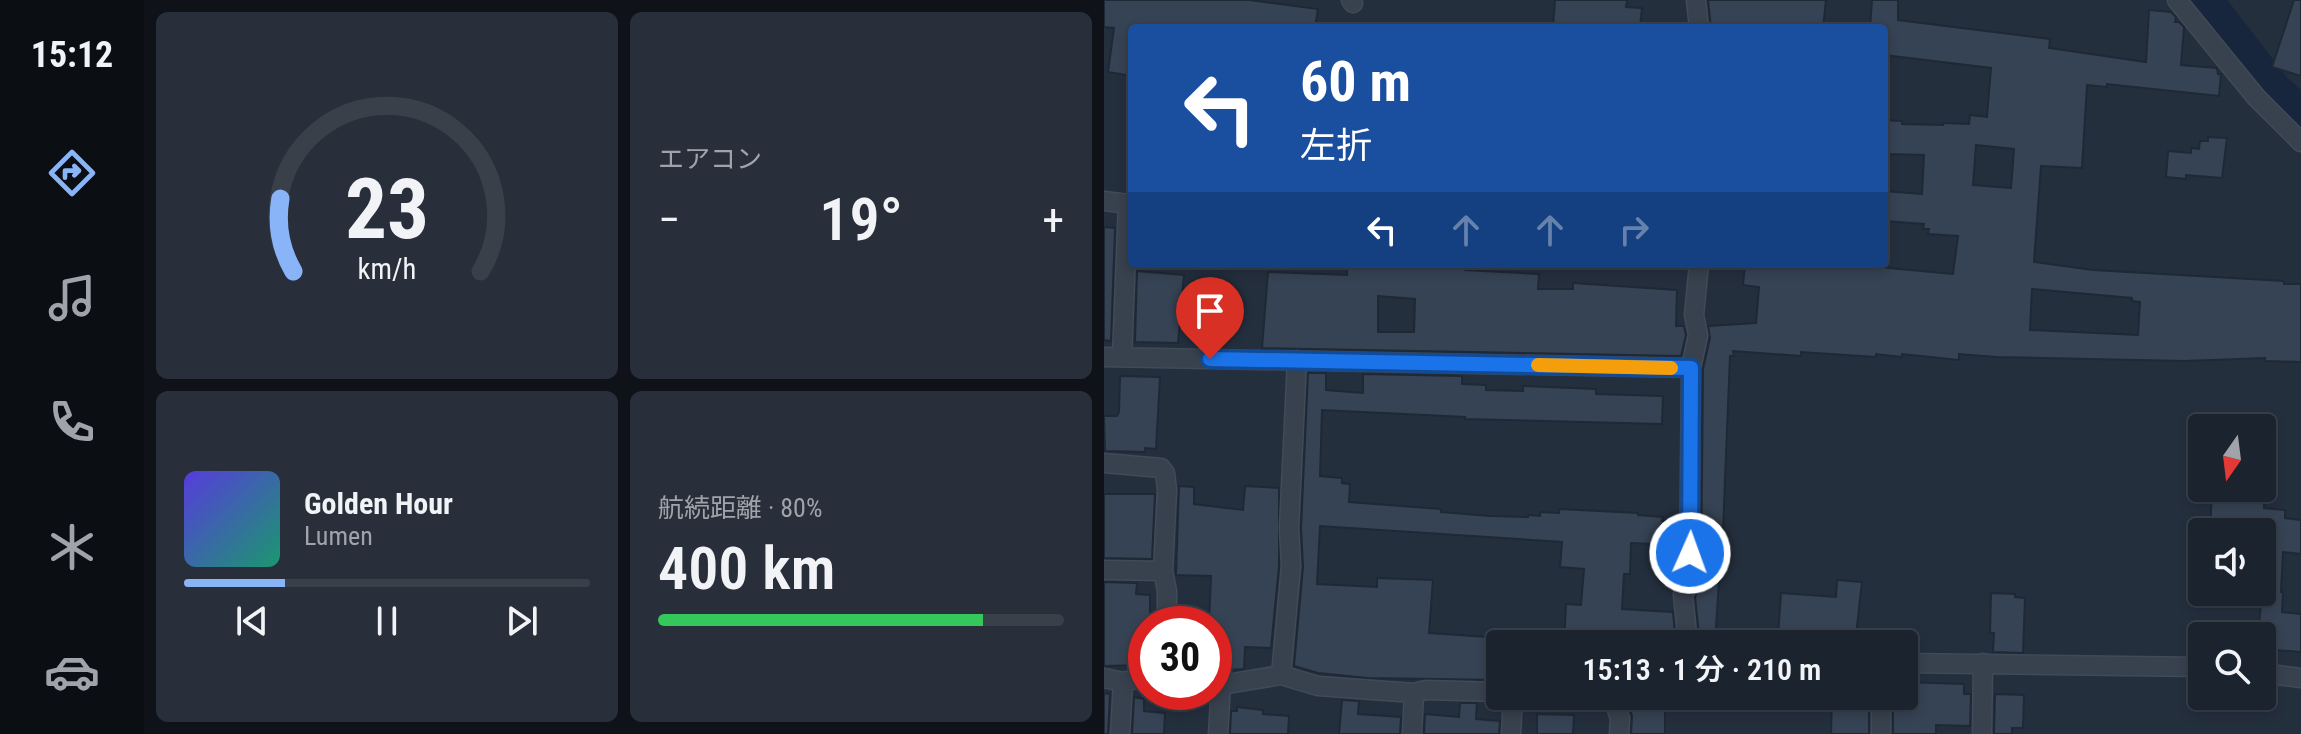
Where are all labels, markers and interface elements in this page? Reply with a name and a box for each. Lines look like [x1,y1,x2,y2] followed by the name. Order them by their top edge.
[31,34,113,76] text: 15:12
[1300,49,1411,115] text: 60 m
[1168,56,1272,160] icon: left
[1300,125,1372,167] text: 左折
[658,144,762,174] text: エアコン
[44,145,100,201] icon: directions
[345,160,429,257] text: 23
[819,184,903,255] text: 19°
[658,194,680,246] text: −
[1042,194,1064,246] text: +
[1360,208,1404,252] icon: left
[1444,208,1488,252] icon: ahead
[1528,208,1572,252] icon: ahead
[1612,208,1656,252] icon: right
[358,252,416,286] text: km/h
[44,270,100,326] icon: music
[1176,277,1244,359] pin
[1188,289,1232,333] icon: arrive
[44,394,100,450] icon: phone
[2188,414,2276,502] north arrow
[2188,414,2276,710] map controls
[304,486,453,521] text: Golden Hour
[658,493,822,523] text: 航続距離 · 80%
[1648,511,1732,595] position arrow
[2188,518,2276,606] button: sound
[44,519,100,575] icon: climate
[304,521,373,551] text: Lumen
[658,533,835,604] text: 400 km
[230,599,274,643] icon: previous
[365,599,409,643] icon: pause
[500,599,544,643] icon: next
[1128,606,1232,710] speed limit sign: 30
[2188,622,2276,710] button: search
[44,644,100,700] icon: car
[1583,652,1821,687] text: 15:13 · 1 分 · 210 m

